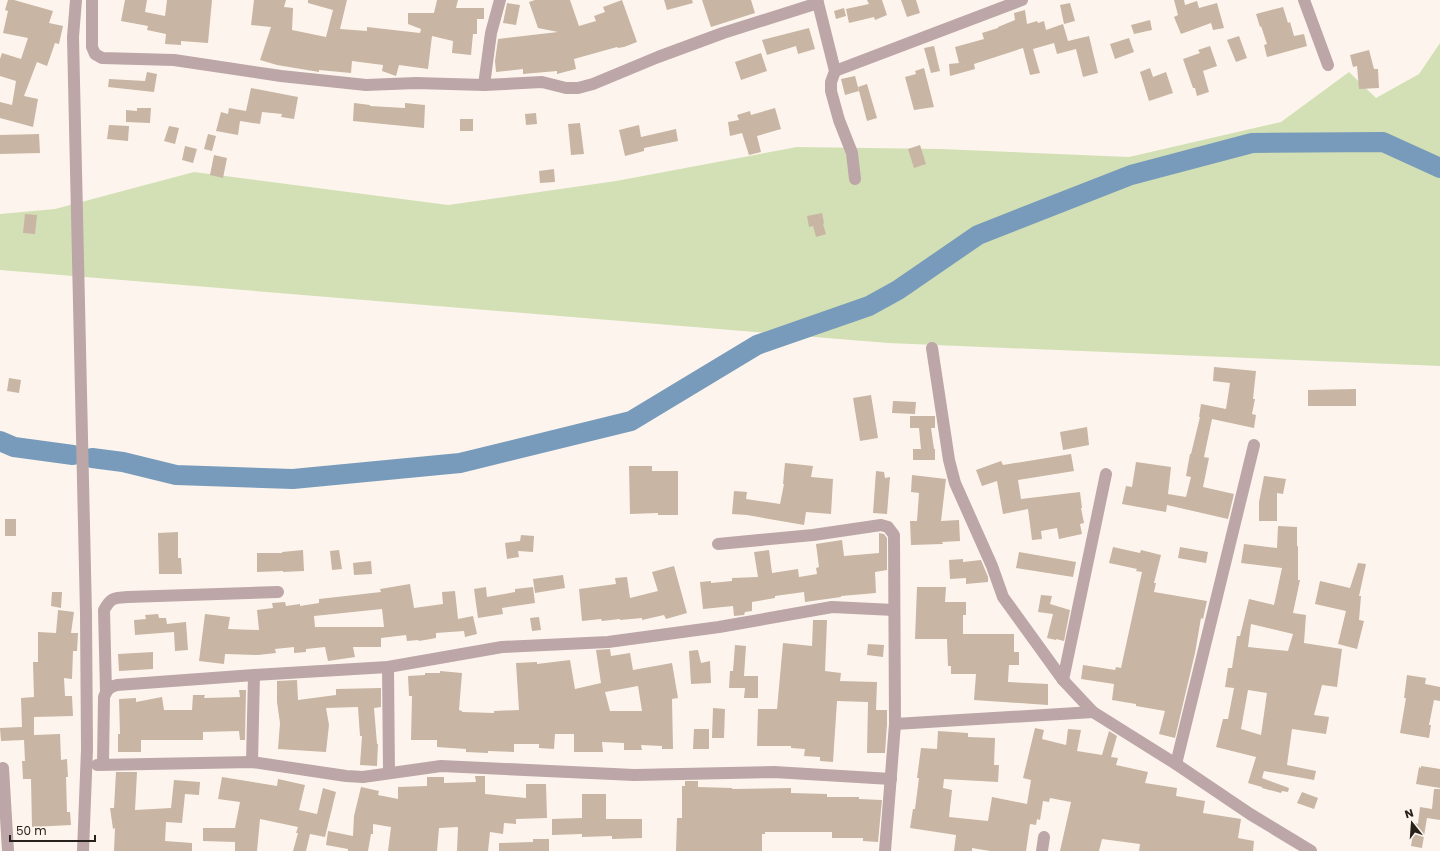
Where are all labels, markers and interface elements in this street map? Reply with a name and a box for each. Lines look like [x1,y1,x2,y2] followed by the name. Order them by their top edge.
[1392,803,1432,843] north arrow
[1403,805,1415,822] text: N
[10,817,95,843] scale bar
[16,822,47,839] text: 50 m

